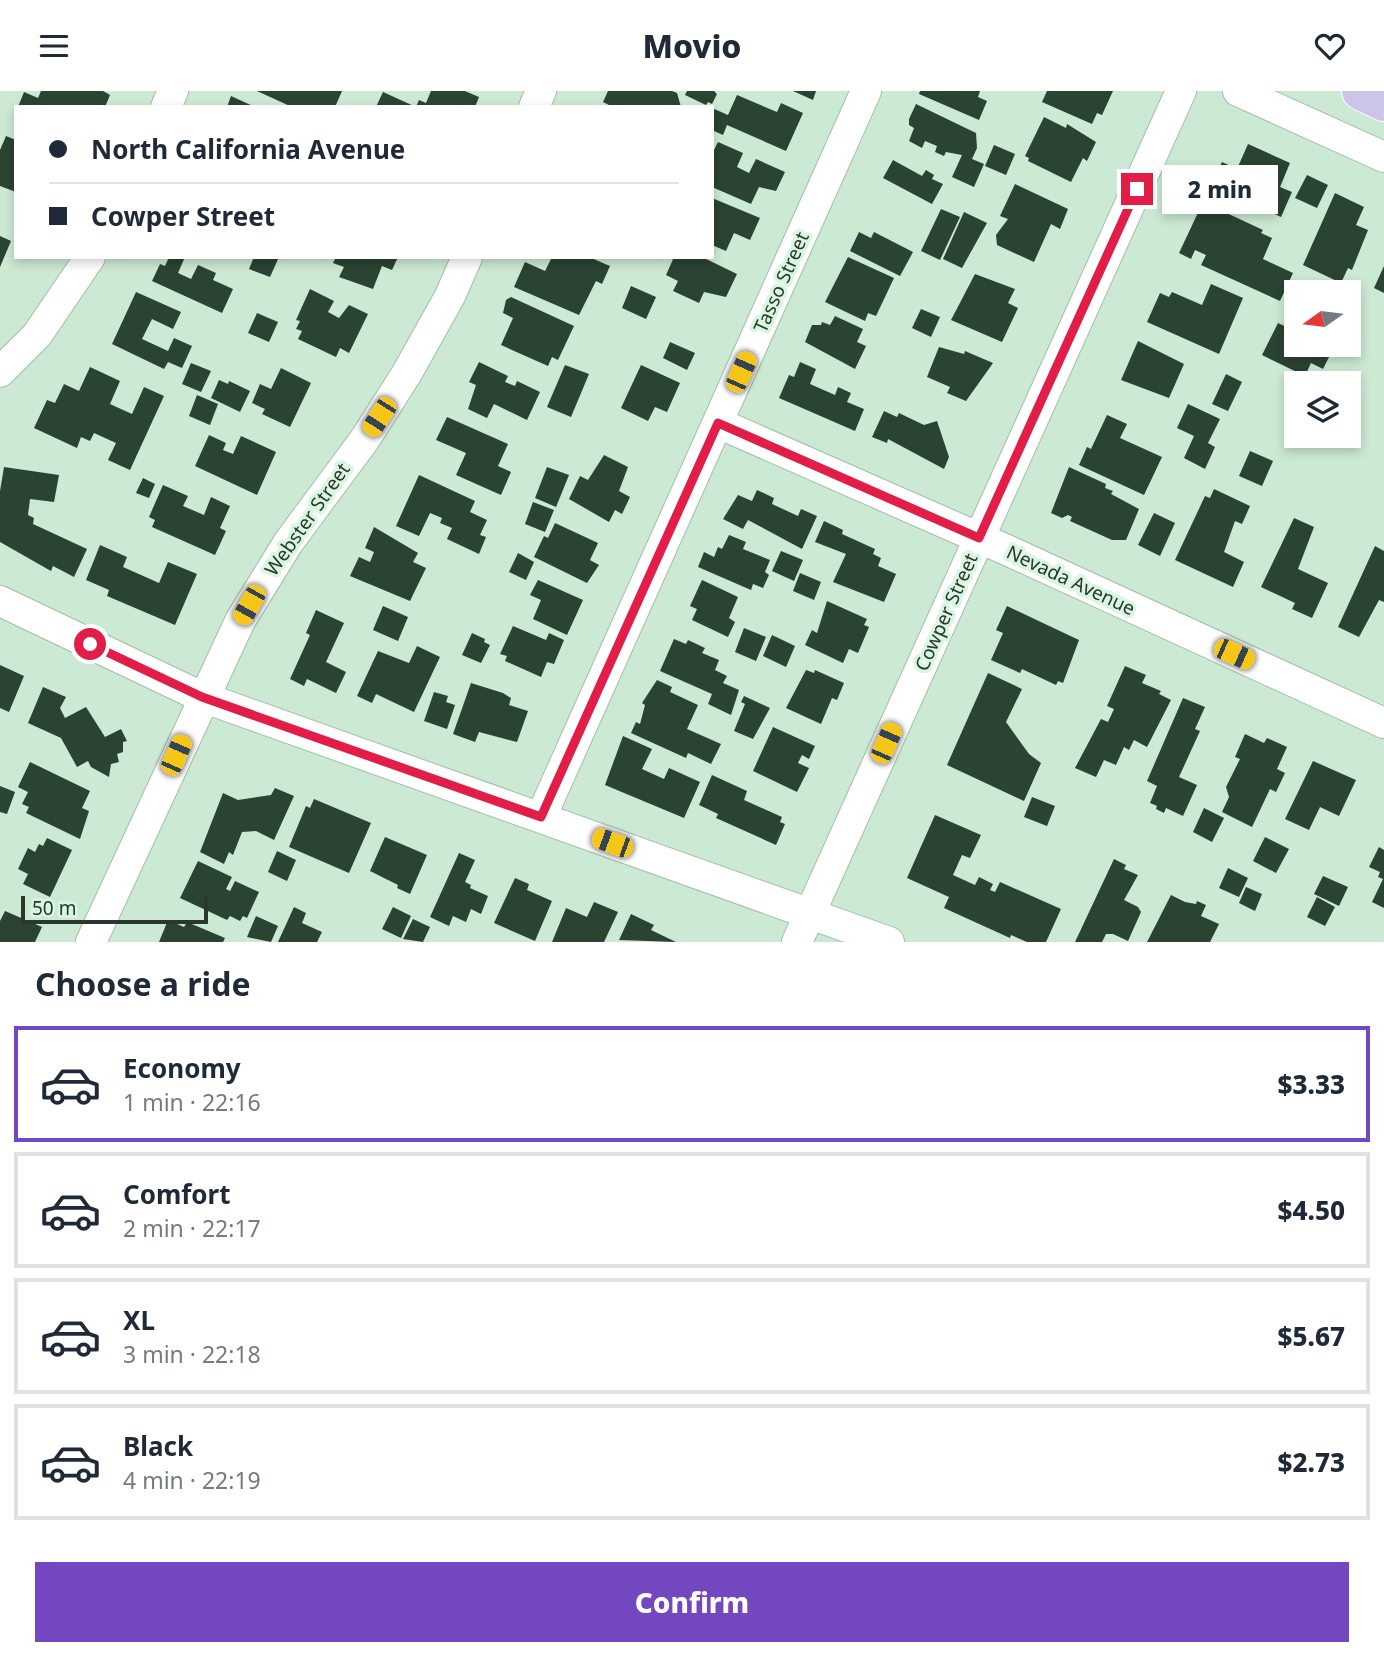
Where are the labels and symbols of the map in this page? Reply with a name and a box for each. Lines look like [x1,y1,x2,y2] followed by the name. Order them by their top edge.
[1162,165,1277,213] callout: 2 min
[1121,173,1153,205] route end
[747,228,815,336] street label: Tasso Street
[1284,280,1362,357] north arrow
[723,349,760,395] car
[359,394,400,440] car
[258,457,356,581] street label: Webster Street
[1002,539,1140,621] street label: Nevada Avenue
[908,549,984,675] street label: Cowper Street
[230,582,269,628] car
[74,628,106,660] route start
[1211,636,1258,672] car
[868,720,905,766] car
[158,732,195,778] car
[589,826,636,860] car
[21,893,208,925] scale bar

